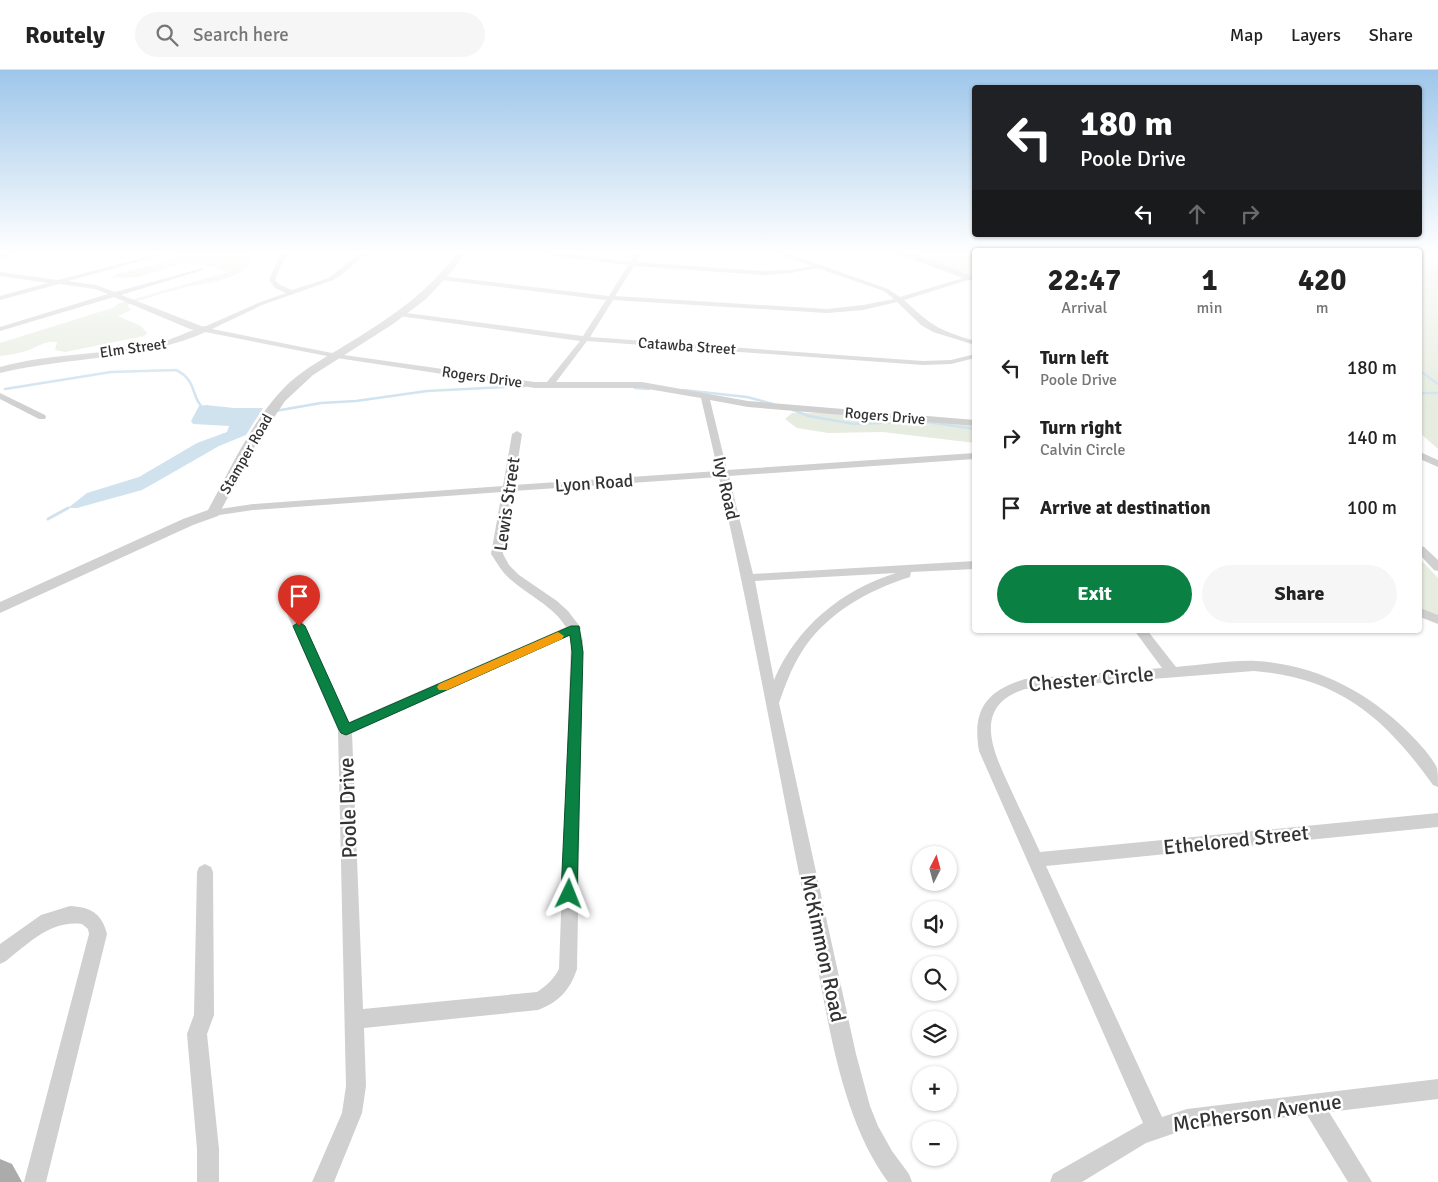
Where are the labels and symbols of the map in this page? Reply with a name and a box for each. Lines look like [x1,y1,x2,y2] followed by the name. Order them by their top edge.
[98,334,168,362] street label: Elm Street
[638,334,736,358] street label: Catawba Street
[441,362,523,392] street label: Rogers Drive
[844,404,926,428] street label: Rogers Drive
[216,411,276,497] street label: Stamper Road
[708,454,744,522] street label: Ivy Road
[490,456,524,552] street label: Lewis Street
[554,469,634,497] street label: Lyon Road
[278,575,320,626] pin
[1027,661,1155,697] street label: Chester Circle
[333,757,363,859] street label: Poole Drive
[1162,819,1310,861] street label: Ethelored Street
[912,846,958,891] north arrow
[542,867,594,919] position arrow
[795,872,851,1024] street label: McKimmon Road
[1171,1088,1343,1138] street label: McPherson Avenue

